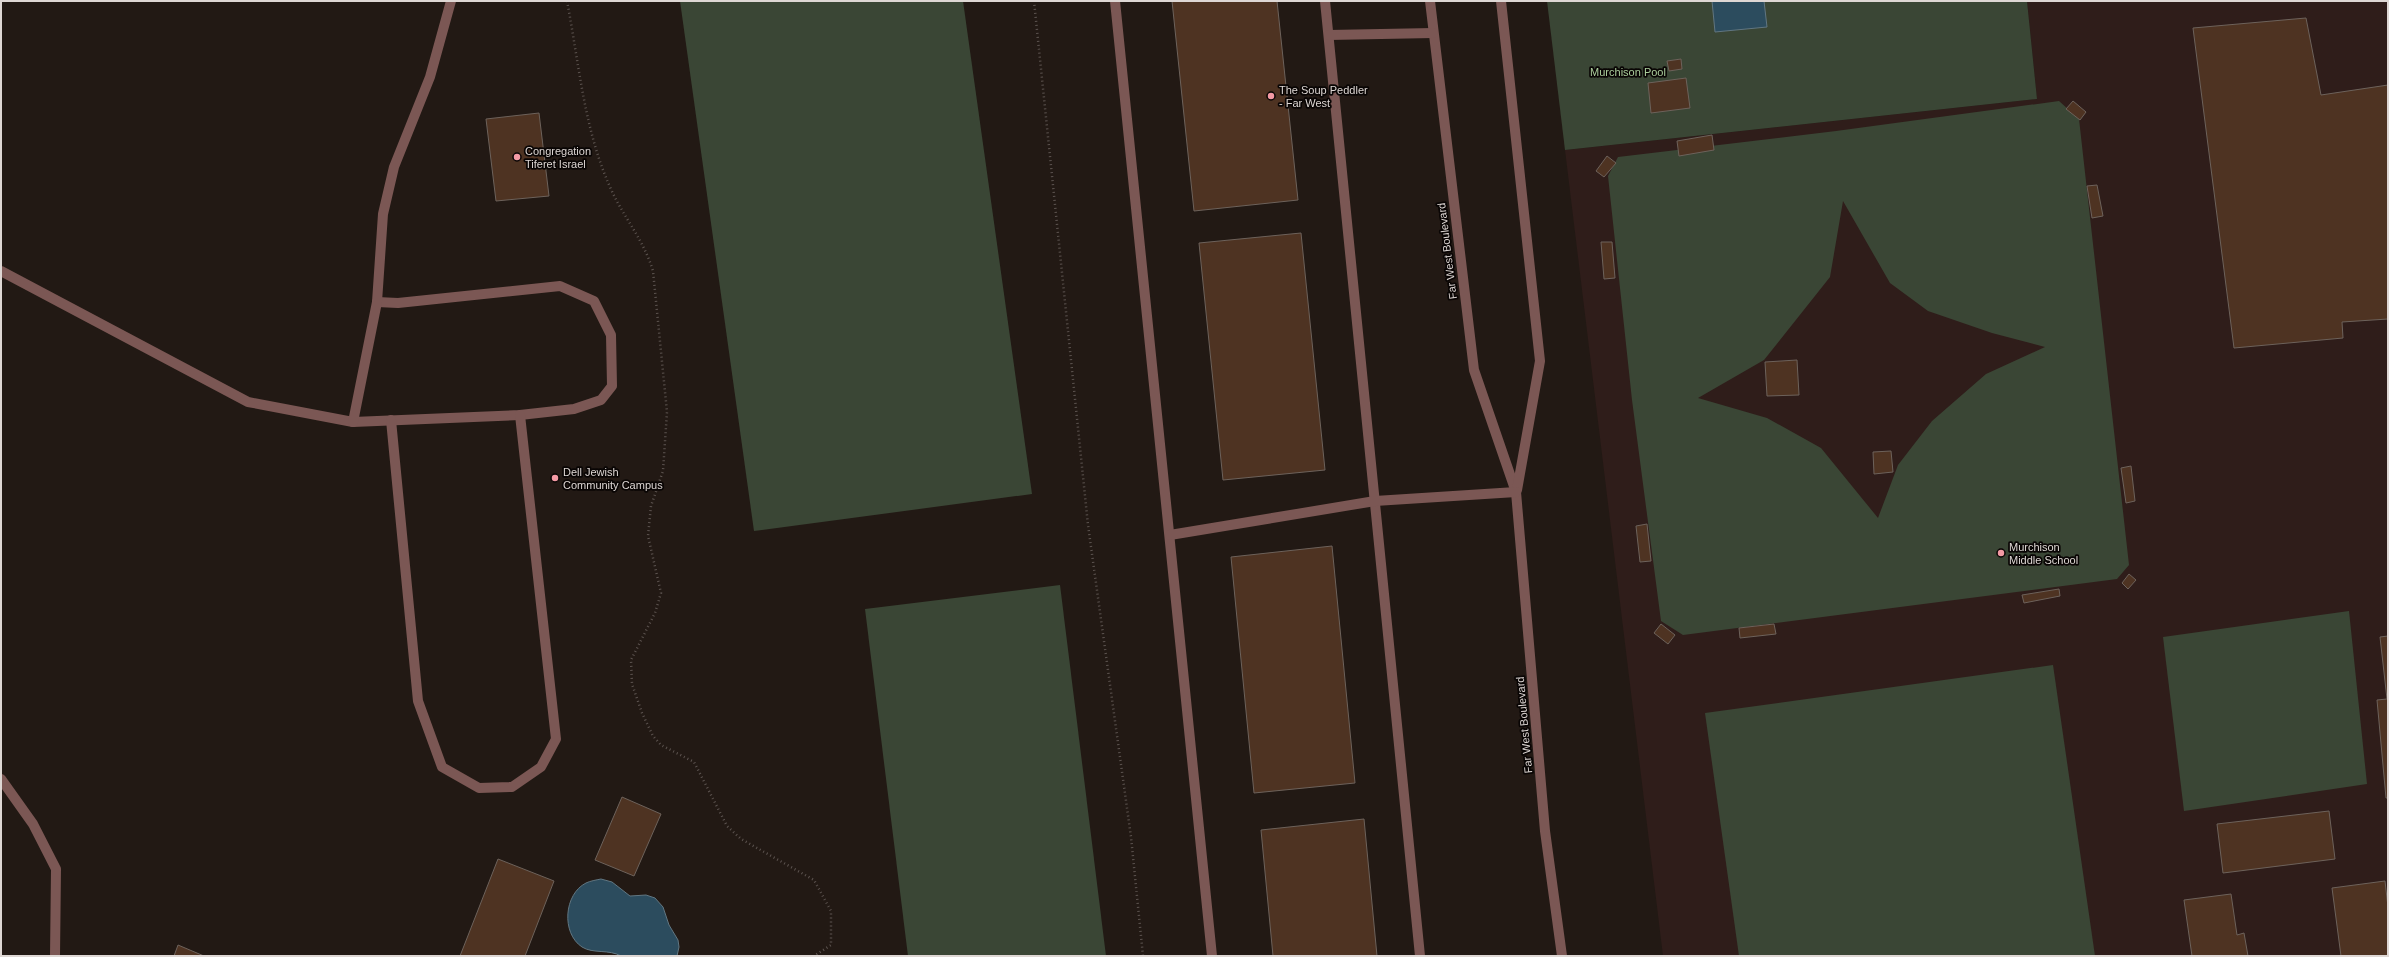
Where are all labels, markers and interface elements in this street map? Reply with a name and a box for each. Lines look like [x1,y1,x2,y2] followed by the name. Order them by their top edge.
[1590,66,1666,78] park label: Murchison Pool
[1279,84,1368,109] place label: The Soup Peddler - Far West
[1266,91,1276,101] marker: The Soup Peddler - Far West
[525,145,591,170] place label: Congregation Tiferet Israel
[512,152,522,162] marker: Congregation Tiferet Israel
[1435,202,1459,300] street label: Far West Boulevard
[563,466,663,491] place label: Dell Jewish Community Campus
[550,473,560,483] marker: Dell Jewish Community Campus
[2009,541,2078,566] place label: Murchison Middle School
[1996,548,2006,558] marker: Murchison Middle School
[1514,676,1534,774] street label: Far West Boulevard

